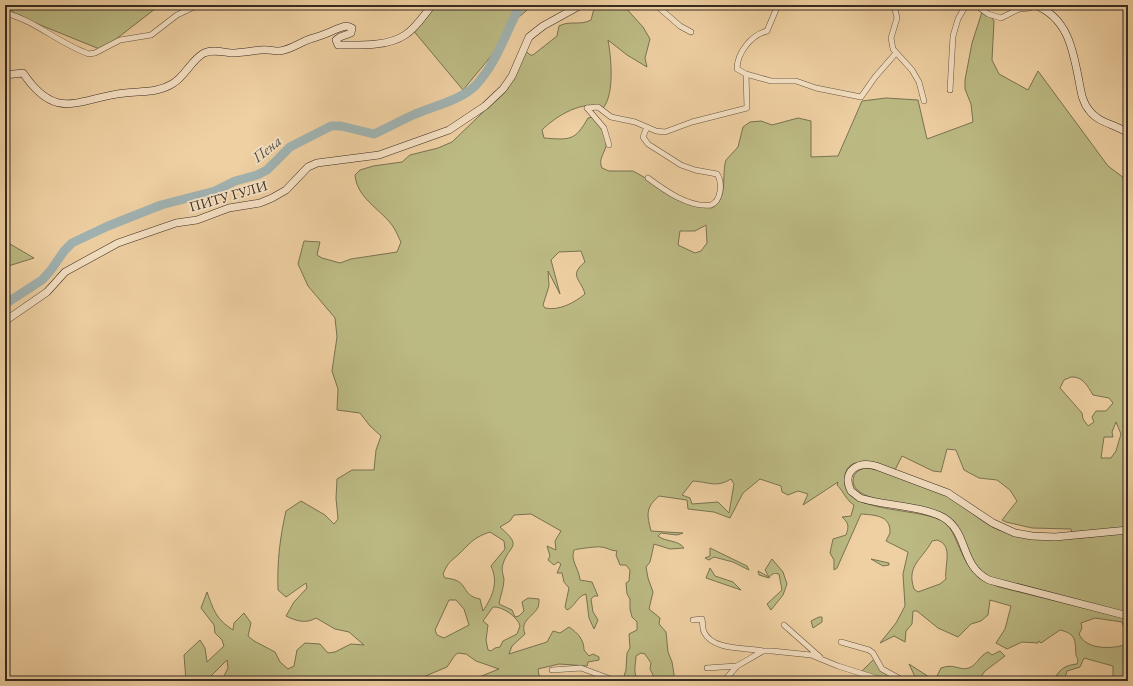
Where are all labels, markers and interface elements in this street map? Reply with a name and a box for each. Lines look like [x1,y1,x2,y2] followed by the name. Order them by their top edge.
[247,131,285,167] water label: Пена
[187,176,270,216] street label: ПИТУ ГУЛИ

